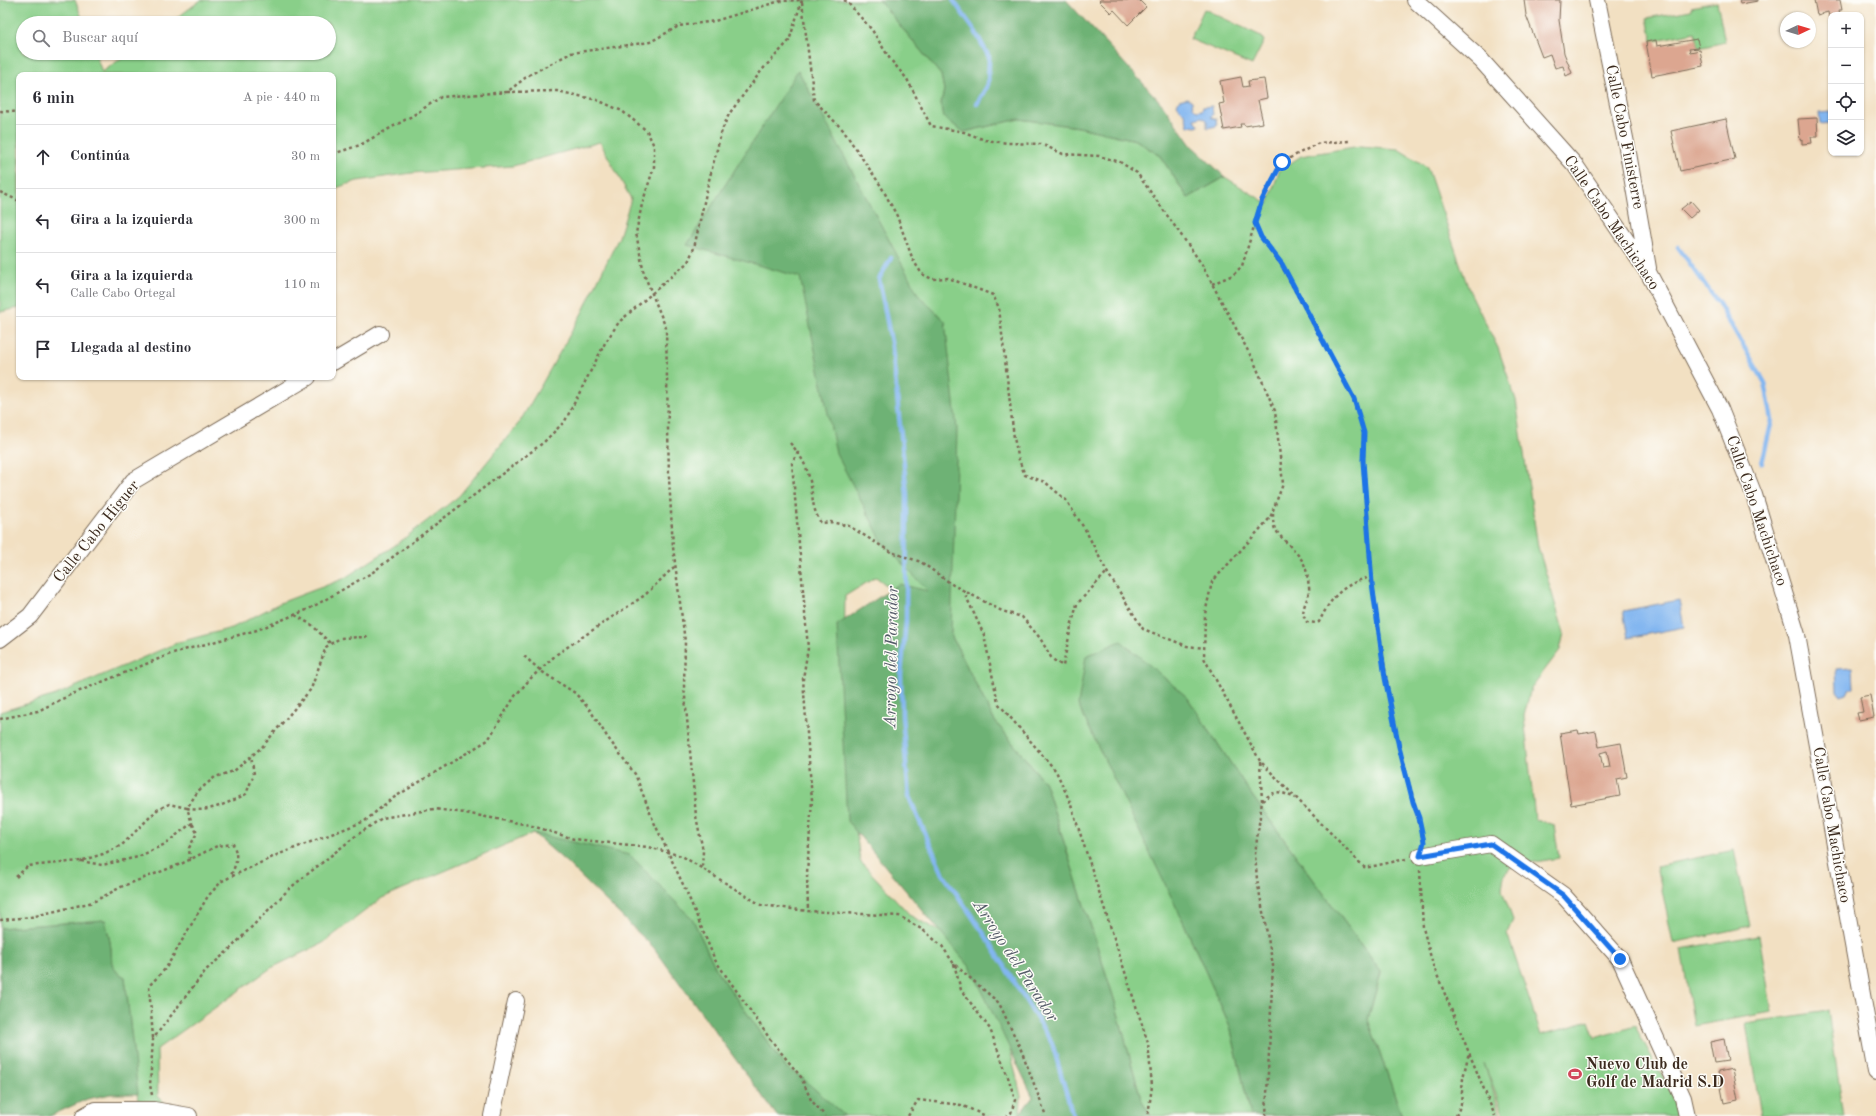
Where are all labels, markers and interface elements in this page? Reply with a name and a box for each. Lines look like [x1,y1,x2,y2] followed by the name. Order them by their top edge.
[1780,12,1816,48] north arrow
[1828,12,1864,156] map controls
[1828,12,1864,48] button: +
[16,16,336,60] search box
[30,27,52,49] icon: search
[62,31,138,46] text: Buscar aquí
[1828,48,1864,84] button: −
[1602,63,1646,211] street label: Calle Cabo Finisterre
[1828,84,1864,120] button: locate
[32,90,75,107] text: 6 min
[243,91,320,104] text: A pie · 440 m
[1828,120,1864,156] button: layers
[32,146,54,168] icon: ahead
[70,149,130,164] text: Continúa
[291,150,320,163] text: 30 m
[1273,153,1291,171] route start
[1560,153,1662,293] street label: Calle Cabo Machichaco
[32,210,54,232] icon: left
[70,213,193,228] text: Gira a la izquierda
[283,214,320,227] text: 300 m
[70,269,193,284] text: Gira a la izquierda
[32,274,54,296] icon: left
[283,278,320,291] text: 110 m
[70,287,176,300] text: Calle Cabo Ortegal
[32,338,54,360] icon: arrive
[70,341,191,356] text: Llegada al destino
[1723,434,1789,588] street label: Calle Cabo Machichaco
[51,478,143,586] street label: Calle Cabo Higuer
[882,585,902,729] water label: Arroyo del Parador
[1809,746,1853,904] street label: Calle Cabo Machichaco
[969,896,1061,1026] water label: Arroyo del Parador
[1611,950,1629,968] route end
[1586,1057,1724,1091] place label: Nuevo Club de Golf de Madrid S.D
[1567,1066,1583,1082] sports icon: Nuevo Club de Golf de Madrid S.D

